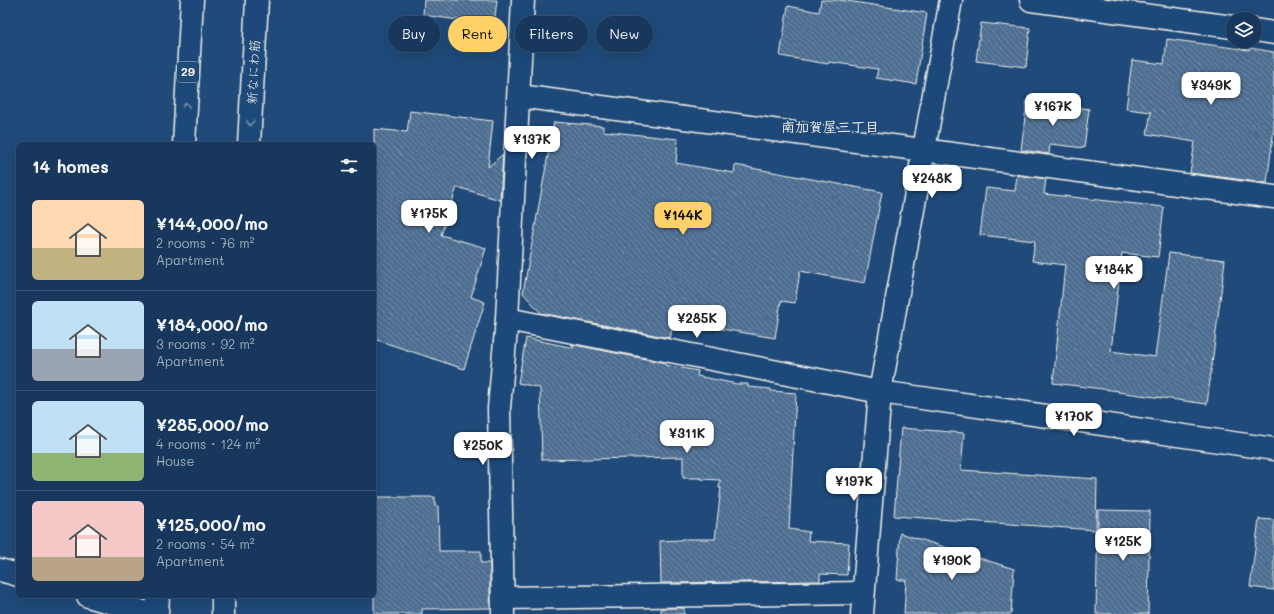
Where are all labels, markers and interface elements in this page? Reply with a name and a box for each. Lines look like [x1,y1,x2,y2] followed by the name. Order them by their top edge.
[1226,12,1262,48] map controls
[1226,12,1262,48] button: layers
[388,16,440,52] chip: Buy
[448,16,507,52] chip: Rent
[515,16,588,52] chip: Filters
[596,16,653,52] chip: New
[242,39,263,105] street label: 新なにわ筋
[177,62,199,82] road number: 29
[1183,72,1239,106] pin: ¥349K
[1191,76,1231,93] text: ¥349K
[1025,93,1081,127] pin: ¥167K
[1034,97,1072,114] text: ¥167K
[182,102,190,108] one-way arrow
[781,117,879,136] district label: 南加賀屋三丁目
[245,120,254,126] one-way arrow
[504,126,560,160] pin: ¥137K
[513,130,551,147] text: ¥137K
[32,155,109,177] text: 14 homes
[338,155,360,177] icon: filters
[904,165,960,199] pin: ¥248K
[912,169,952,186] text: ¥248K
[401,200,457,234] pin: ¥175K
[655,202,711,236] pin: ¥144K
[410,204,448,221] text: ¥175K
[663,206,703,223] text: ¥144K
[156,212,268,234] text: ¥144,000/mo
[64,216,112,264] icon: home
[156,234,255,251] text: 2 rooms · 76 m²
[156,251,225,268] text: Apartment
[1086,256,1142,290] pin: ¥184K
[1094,260,1134,277] text: ¥184K
[669,305,725,339] pin: ¥285K
[677,309,717,326] text: ¥285K
[156,313,268,335] text: ¥184,000/mo
[64,317,112,365] icon: home
[156,335,255,352] text: 3 rooms · 92 m²
[156,352,225,369] text: Apartment
[1046,403,1102,437] pin: ¥170K
[1055,407,1093,424] text: ¥170K
[156,413,269,435] text: ¥285,000/mo
[64,417,112,465] icon: home
[659,420,715,454] pin: ¥311K
[669,424,705,441] text: ¥311K
[455,432,511,466] pin: ¥250K
[156,435,261,452] text: 4 rooms · 124 m²
[463,436,503,453] text: ¥250K
[156,452,194,469] text: House
[826,468,882,502] pin: ¥197K
[835,472,873,489] text: ¥197K
[156,513,266,535] text: ¥125,000/mo
[64,517,112,565] icon: home
[1095,528,1151,562] pin: ¥125K
[1104,532,1142,549] text: ¥125K
[156,535,255,552] text: 2 rooms · 54 m²
[924,547,980,581] pin: ¥190K
[932,551,972,568] text: ¥190K
[156,552,225,569] text: Apartment

